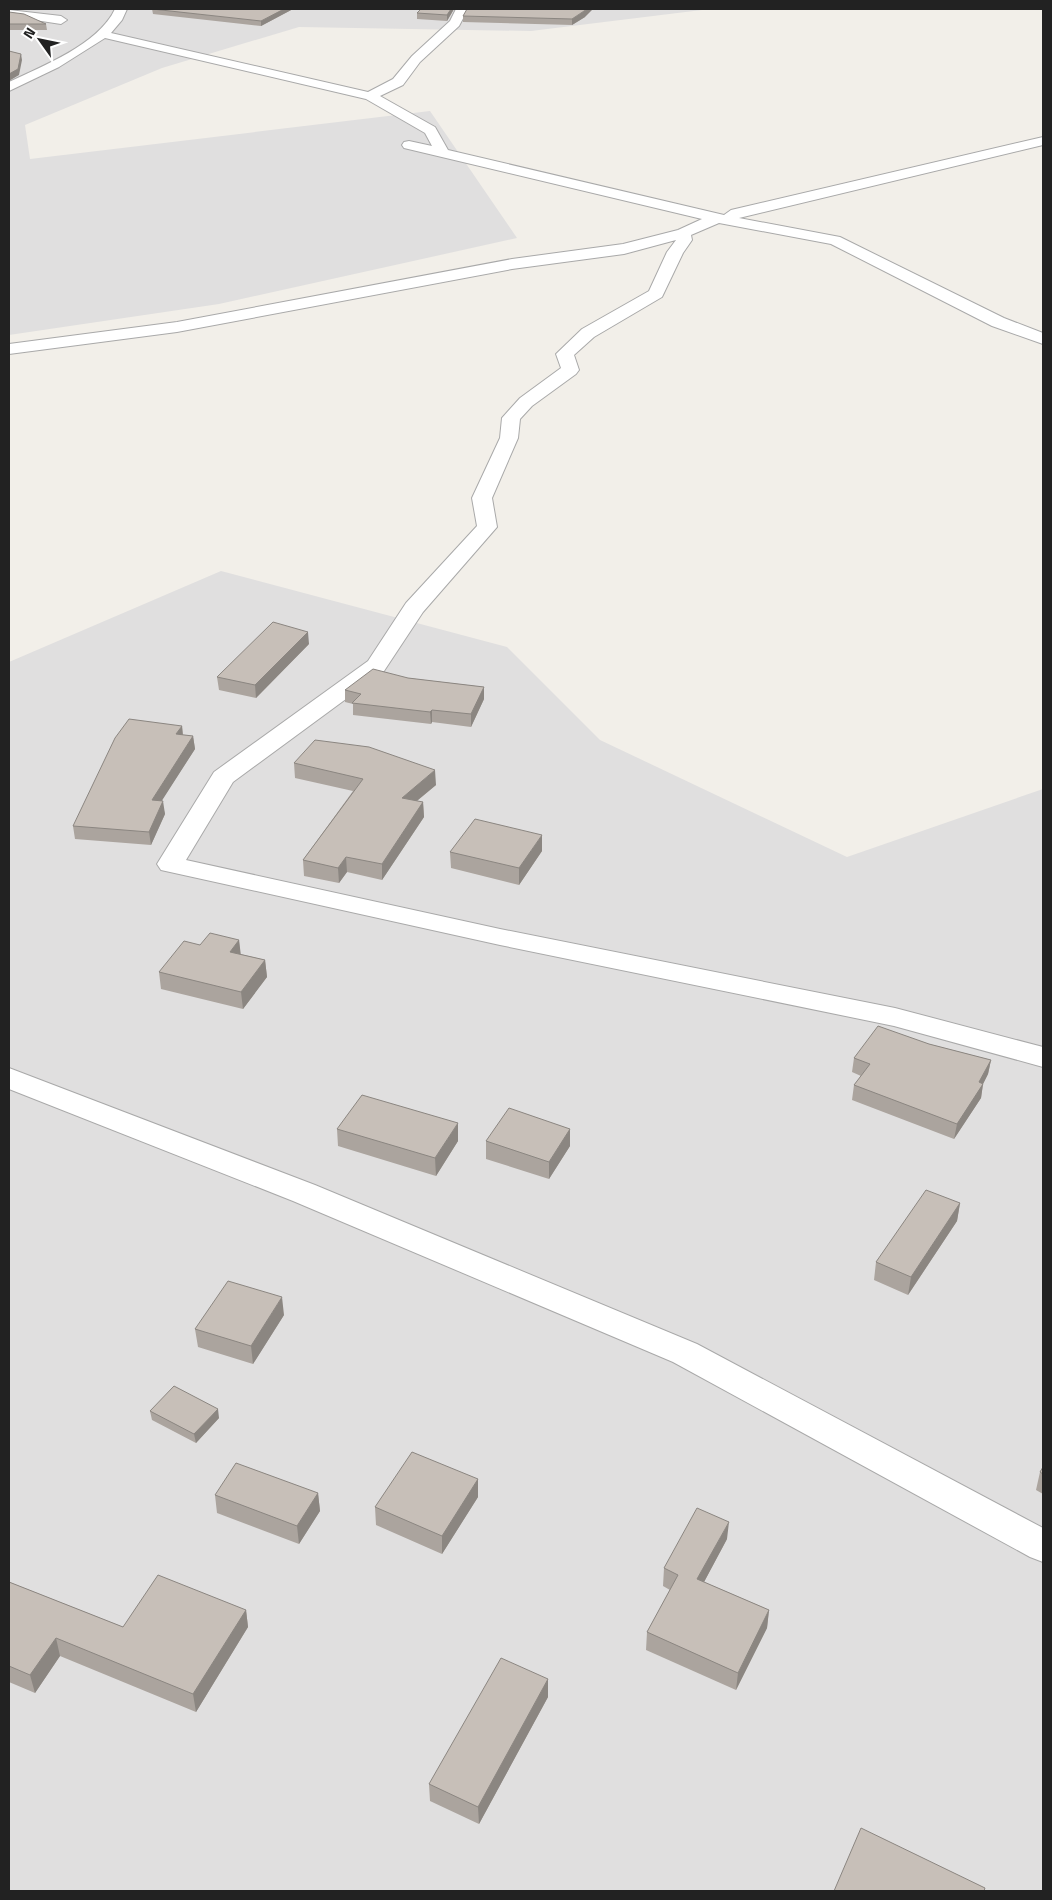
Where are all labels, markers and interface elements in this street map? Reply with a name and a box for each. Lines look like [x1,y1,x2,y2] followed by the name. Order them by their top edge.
[15,15,65,65] north arrow
[17,23,40,42] text: N

